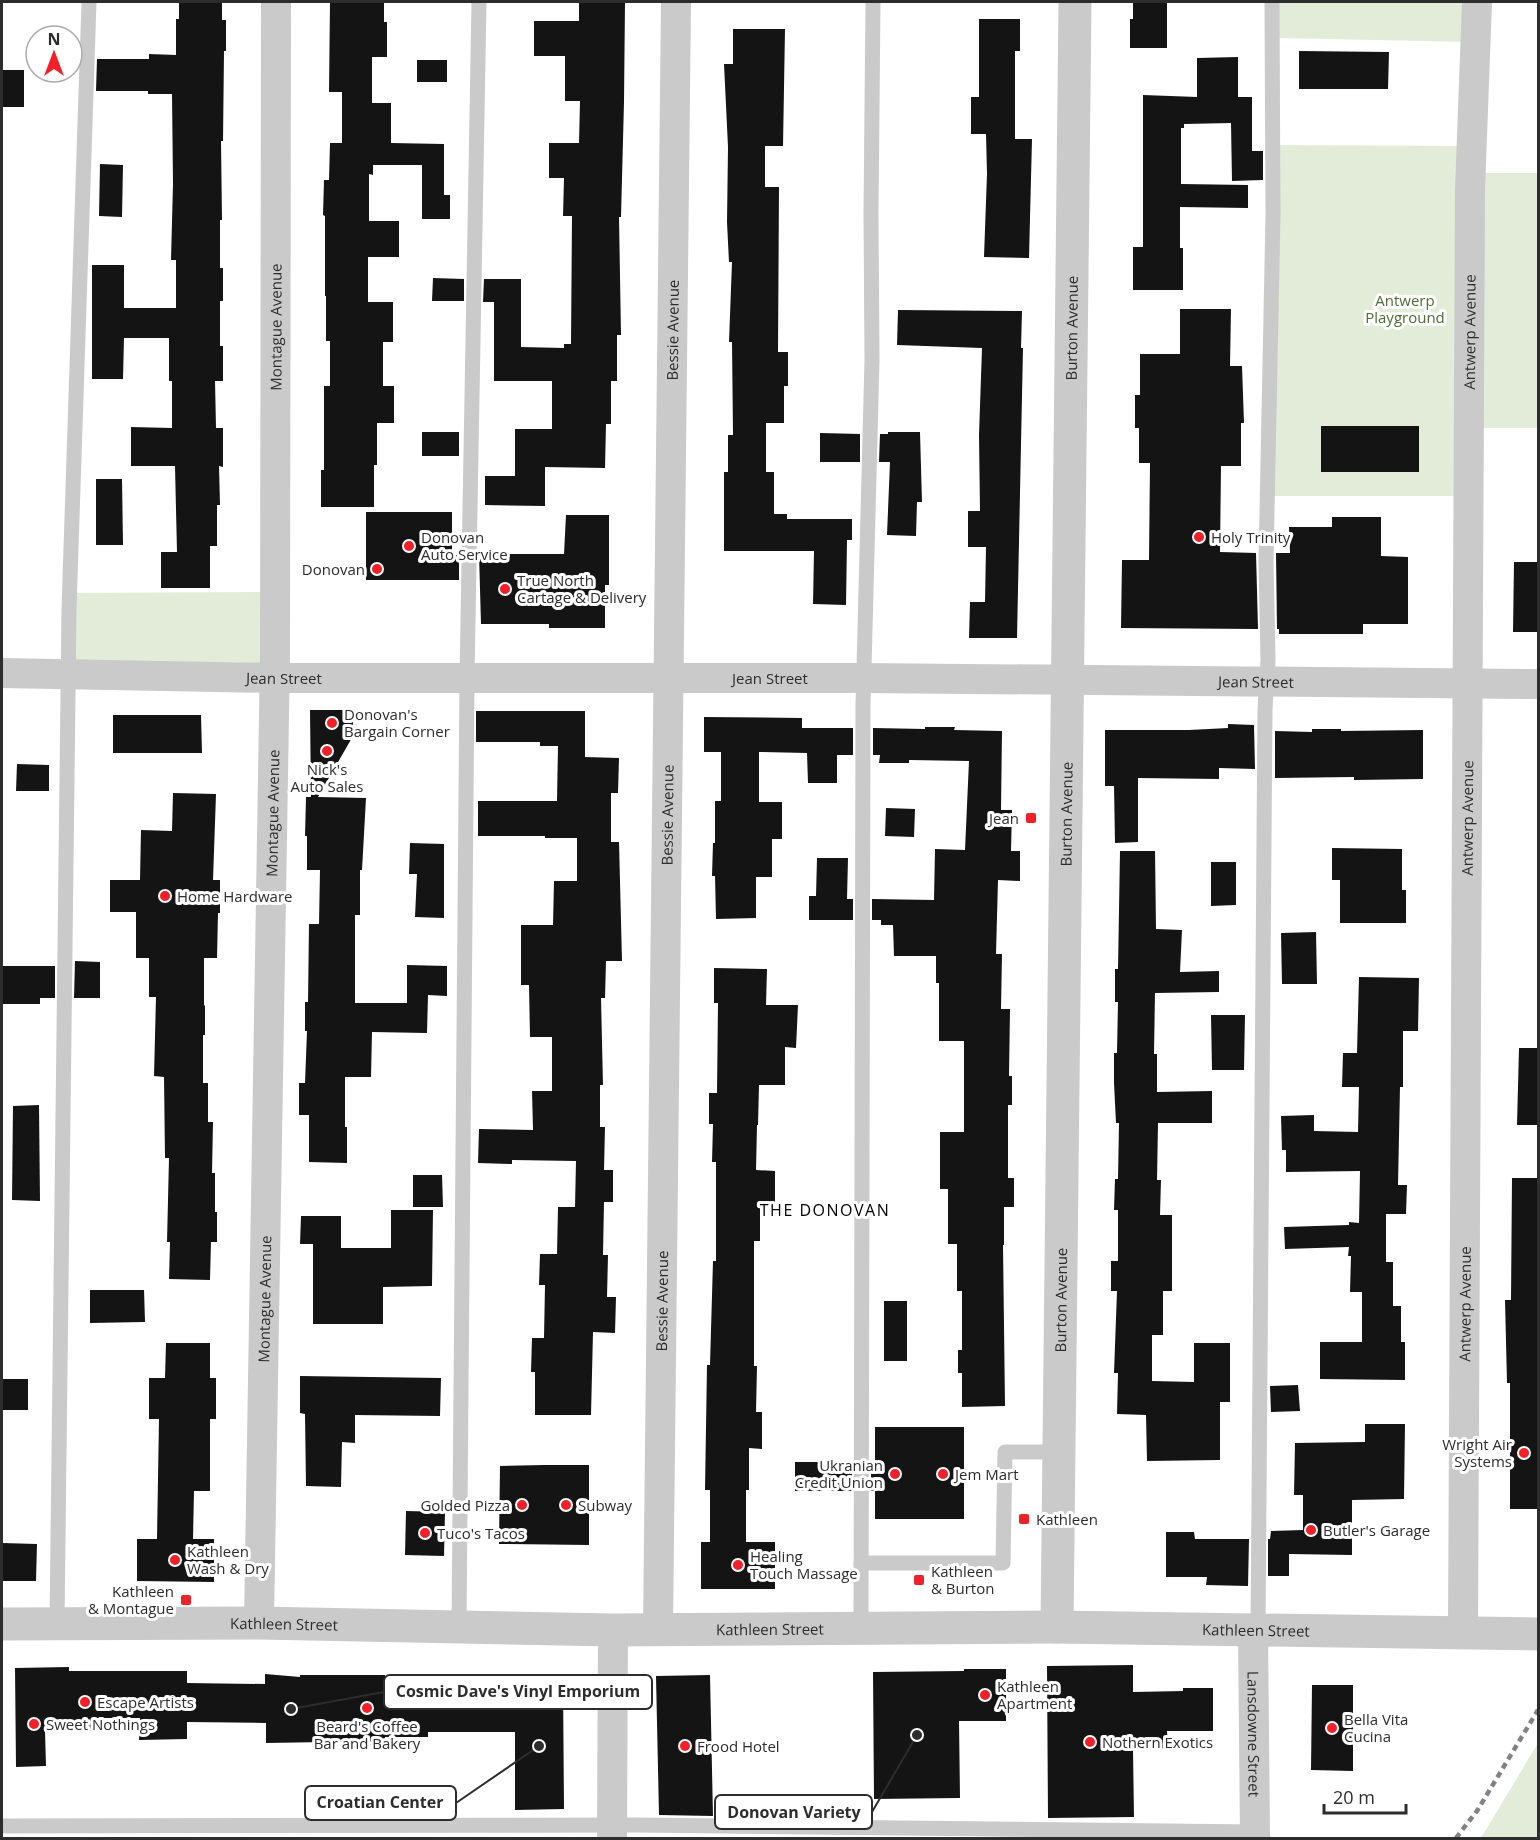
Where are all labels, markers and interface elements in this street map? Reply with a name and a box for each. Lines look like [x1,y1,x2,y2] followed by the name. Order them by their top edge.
[24,24,84,84] north arrow
[47,28,61,50] text: N
[265,263,286,391] street label: Montague Avenue
[1459,274,1480,390] street label: Antwerp Avenue
[1061,276,1082,381] street label: Burton Avenue
[662,280,683,381] street label: Bessie Avenue
[1365,290,1445,327] park label: Antwerp Playground
[421,527,508,564] place label: Donovan Auto Service
[1211,527,1291,547] place label: Holy Trinity
[1192,530,1206,544] marker: Holy Trinity
[402,539,416,553] marker: Donovan Auto Service
[302,559,365,579] place label: Donovan
[370,562,384,576] marker: Donovan
[517,570,647,607] place label: True North Cartage & Delivery
[498,582,512,596] marker: True North Cartage & Delivery
[244,667,322,688] street label: Jean Street
[730,668,808,688] street label: Jean Street
[1216,671,1294,692] street label: Jean Street
[344,704,450,741] place label: Donovan's Bargain Corner
[325,716,339,730] marker: Donovan's Bargain Corner
[320,744,334,758] marker: Nick's Auto Sales
[261,749,283,877] street label: Montague Avenue
[291,759,363,796] place label: Nick's Auto Sales
[1457,760,1477,876] street label: Antwerp Avenue
[1055,762,1077,867] street label: Burton Avenue
[656,765,678,866] street label: Bessie Avenue
[987,808,1019,828] place label: Jean
[1024,811,1038,825] marker: Jean
[177,886,293,906] place label: Home Hardware
[158,889,172,903] marker: Home Hardware
[760,1199,890,1221] district label: THE DONOVAN
[253,1235,275,1363] street label: Montague Avenue
[1454,1246,1475,1362] street label: Antwerp Avenue
[1050,1247,1071,1353] street label: Burton Avenue
[651,1250,672,1352] street label: Bessie Avenue
[1442,1434,1512,1471] place label: Wright Air Systems
[1517,1446,1531,1460] marker: Wright Air Systems
[795,1455,883,1492] place label: Ukranian Credit Union
[953,1464,1019,1484] place label: Jem Mart
[888,1467,902,1481] marker: Ukranian Credit Union
[936,1467,950,1481] marker: Jem Mart
[420,1495,510,1515] place label: Golded Pizza
[578,1495,633,1515] place label: Subway
[515,1498,529,1512] marker: Golded Pizza
[559,1498,573,1512] marker: Subway
[1036,1509,1098,1529] place label: Kathleen
[1017,1512,1031,1526] marker: Kathleen
[1323,1520,1430,1540] place label: Butler's Garage
[437,1523,525,1543] place label: Tuco's Tacos
[1304,1523,1318,1537] marker: Butler's Garage
[418,1526,432,1540] marker: Tuco's Tacos
[187,1541,269,1578] place label: Kathleen Wash & Dry
[750,1546,858,1583] place label: Healing Touch Massage
[168,1553,182,1567] marker: Kathleen Wash & Dry
[731,1558,745,1572] marker: Healing Touch Massage
[931,1561,994,1598] place label: Kathleen & Burton
[912,1573,926,1587] marker: Kathleen & Burton
[88,1581,174,1618] place label: Kathleen & Montague
[179,1593,193,1607] marker: Kathleen & Montague
[230,1613,338,1635] street label: Kathleen Street
[716,1619,824,1639] street label: Kathleen Street
[1202,1619,1310,1641] street label: Kathleen Street
[1243,1671,1265,1797] street label: Lansdowne Street
[384,1675,652,1709] callout: Cosmic Dave's Vinyl Emporium
[997,1676,1072,1713] place label: Kathleen Apartment
[396,1680,640,1702] text: Cosmic Dave's Vinyl Emporium
[978,1688,992,1702] marker: Kathleen Apartment
[97,1692,194,1712] place label: Escape Artists
[78,1695,92,1709] marker: Escape Artists
[360,1701,374,1715] marker: Beard's Coffee Bar and Bakery
[1344,1709,1408,1746] place label: Bella Vita Cucina
[46,1714,155,1734] place label: Sweet Nothings
[314,1716,421,1753] place label: Beard's Coffee Bar and Bakery
[27,1717,41,1731] marker: Sweet Nothings
[1325,1721,1339,1735] marker: Bella Vita Cucina
[1102,1732,1213,1752] place label: Nothern Exotics
[1083,1735,1097,1749] marker: Nothern Exotics
[697,1736,780,1756] place label: Frood Hotel
[678,1739,692,1753] marker: Frood Hotel
[1324,1777,1406,1815] scale bar
[1333,1785,1375,1809] text: 20 m
[305,1786,456,1820] callout: Croatian Center
[316,1791,444,1813] text: Croatian Center
[715,1795,872,1829] callout: Donovan Variety
[727,1801,862,1823] text: Donovan Variety

